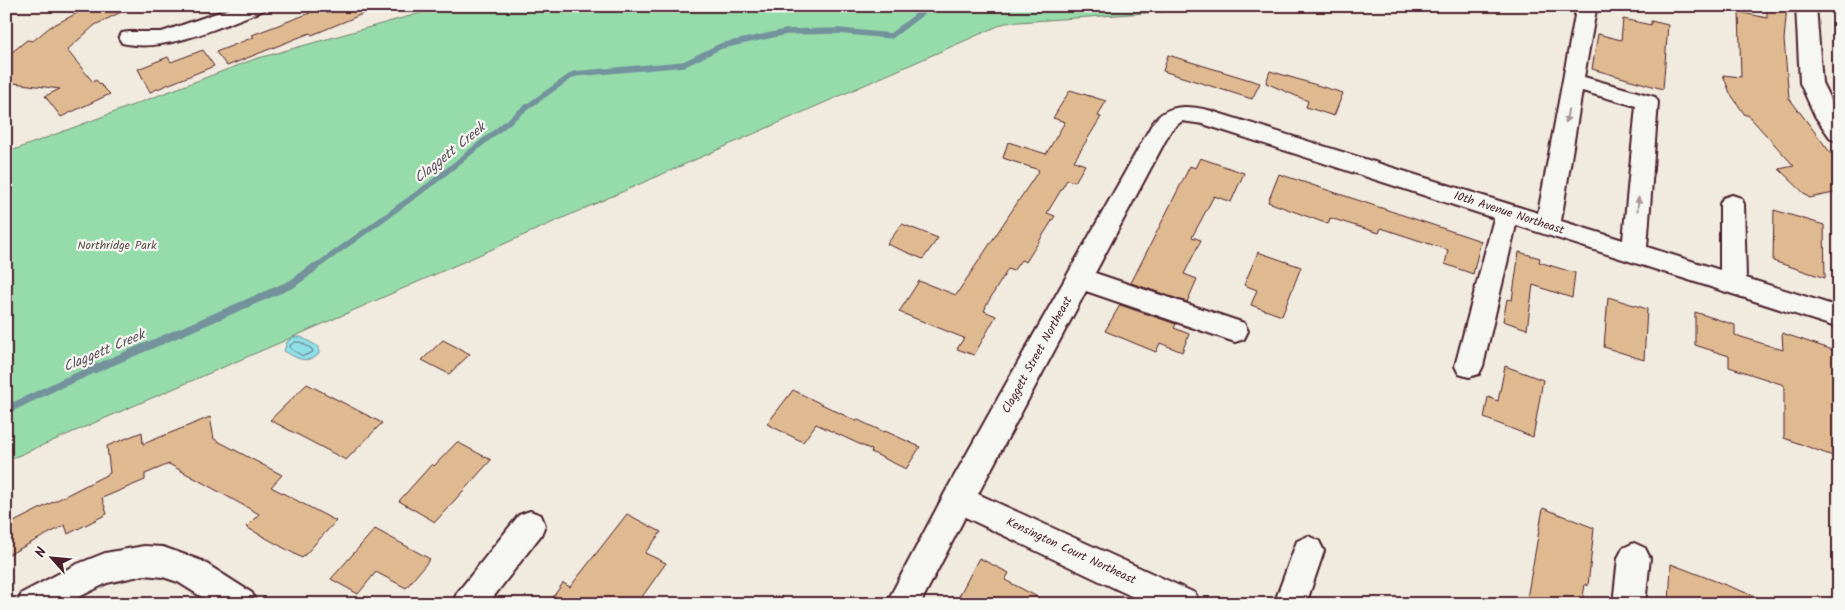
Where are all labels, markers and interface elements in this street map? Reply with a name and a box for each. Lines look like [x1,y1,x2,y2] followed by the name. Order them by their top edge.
[1562,108,1570,124] one-way arrow
[409,116,492,189] water label: Claggett Creek
[1451,186,1567,240] street label: 10th Avenue Northeast
[1635,196,1643,212] one-way arrow
[77,236,157,255] park label: Northridge Park
[997,293,1077,417] street label: Claggett Street Northeast
[60,323,150,378] water label: Claggett Creek
[1003,512,1139,590] street label: Kensington Court Northeast
[28,532,78,582] north arrow
[29,543,53,561] text: N

